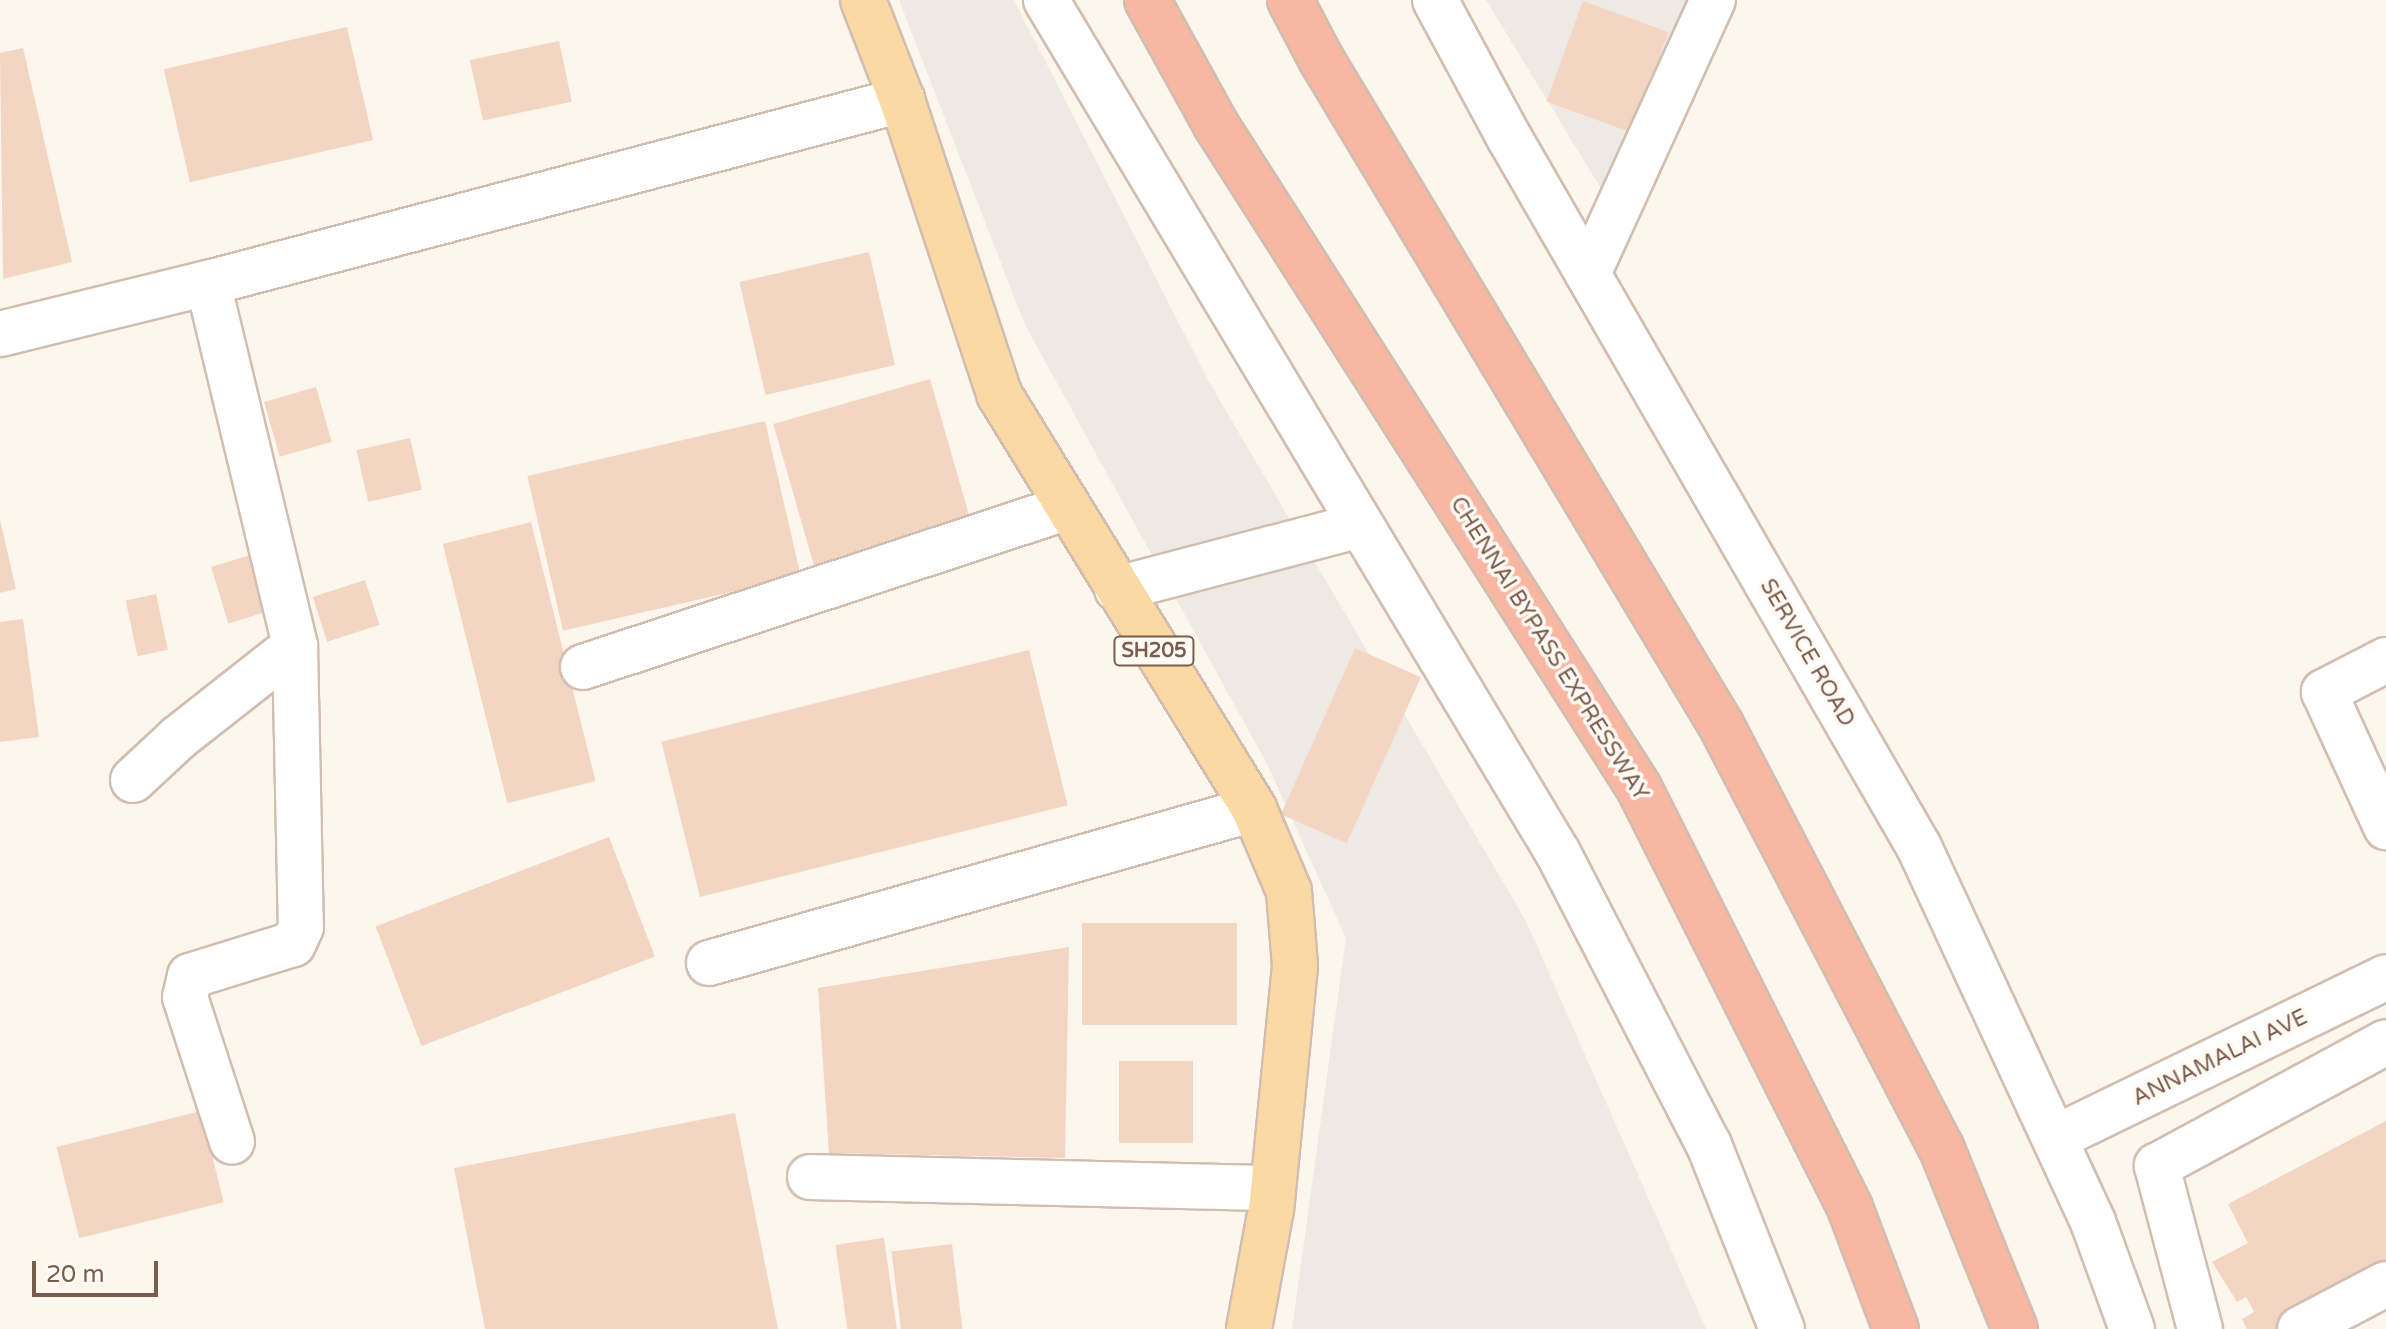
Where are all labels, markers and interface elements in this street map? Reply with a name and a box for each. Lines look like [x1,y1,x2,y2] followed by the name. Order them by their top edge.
[1444,492,1654,806] street label: CHENNAI BYPASS EXPRESSWAY
[1754,575,1860,731] street label: SERVICE ROAD
[1112,635,1196,667] road number: SH205
[2128,1004,2312,1112] street label: ANNAMALAI AVE
[36,1245,162,1295] scale bar
[46,1260,104,1289] text: 20 m

